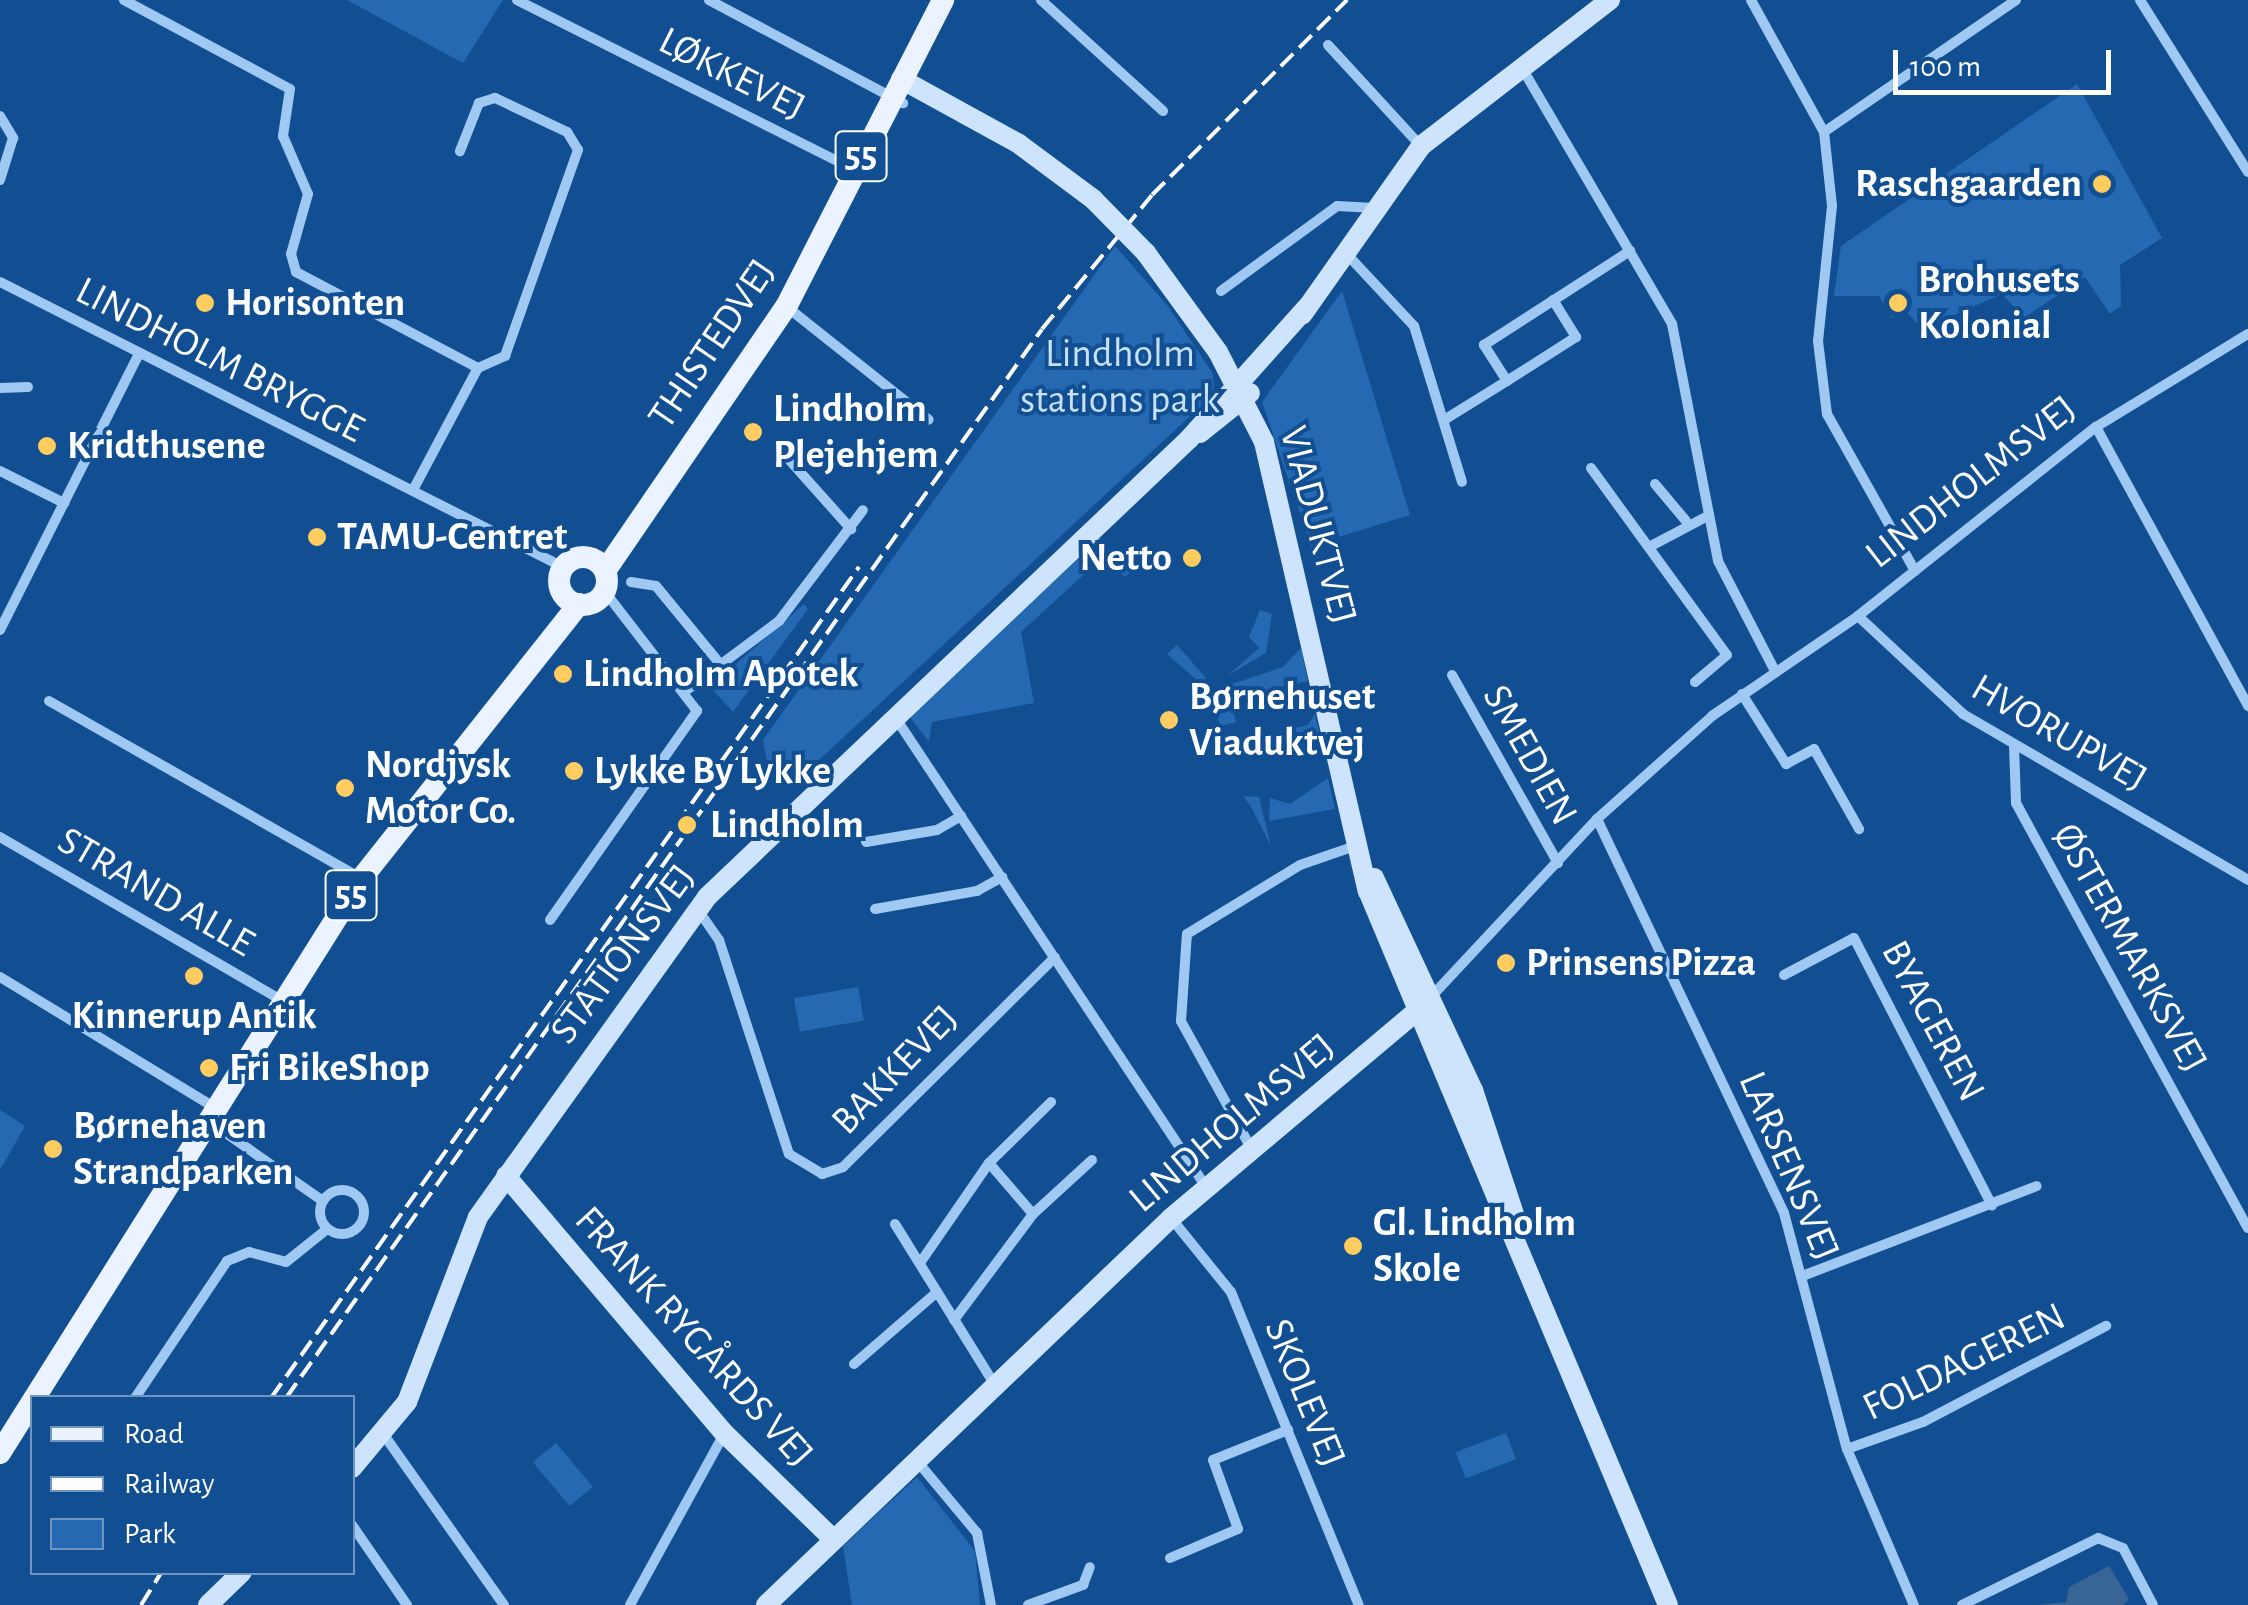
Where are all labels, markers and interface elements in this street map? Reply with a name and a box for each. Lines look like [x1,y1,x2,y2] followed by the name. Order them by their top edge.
[651,17,813,131] street label: LØKKEVEJ
[1898,30,2116,92] scale bar
[1910,52,1981,82] text: 100 m
[834,123,888,189] road number: 55
[1855,160,2082,208] place label: Raschgaarden
[2091,173,2113,195] marker: Raschgaarden
[638,250,786,438] street label: THISTEDVEJ
[1918,256,2080,350] place label: Brohusets Kolonial
[68,267,372,453] street label: LINDHOLM BRYGGE
[225,279,405,327] place label: Horisonten
[194,292,216,314] marker: Horisonten
[1887,292,1909,314] marker: Brohusets Kolonial
[1020,330,1220,424] park label: Lindholm stations park
[773,385,939,479] place label: Lindholm Plejehjem
[1856,385,2086,579] street label: LINDHOLMSVEJ
[742,421,764,443] marker: Lindholm Plejehjem
[1269,421,1367,629] street label: VIADUKTVEJ
[67,422,266,470] place label: Kridthusene
[36,435,58,457] marker: Kridthusene
[337,513,567,561] place label: TAMU-Centret
[306,526,328,548] marker: TAMU-Centret
[1080,534,1172,582] place label: Netto
[1181,547,1203,569] marker: Netto
[583,650,858,698] place label: Lindholm Apotek
[552,663,574,685] marker: Lindholm Apotek
[1963,664,2155,802] street label: HVORUPVEJ
[1189,673,1375,767] place label: Børnehuset Viaduktvej
[1472,677,1588,833] street label: SMEDIEN
[1158,709,1180,731] marker: Børnehuset Viaduktvej
[365,741,516,835] place label: Nordjysk Motor Co.
[594,747,831,795] place label: Lykke By Lykke
[563,760,585,782] marker: Lykke By Lykke
[334,777,356,799] marker: Nordjysk Motor Co.
[710,801,864,849] place label: Lindholm
[674,812,700,838] marker: Lindholm
[2042,815,2218,1081] street label: ØSTERMARKSVEJ
[49,817,263,967] street label: STRAND ALLE
[540,855,706,1053] street label: STATIONSVEJ
[324,862,378,928] road number: 55
[1871,932,1995,1110] street label: BYAGEREN
[1526,939,1756,987] place label: Prinsens Pizza
[1495,952,1517,974] marker: Prinsens Pizza
[183,965,205,987] marker: Kinnerup Antik
[71,992,317,1040] place label: Kinnerup Antik
[822,995,968,1145] street label: BAKKEVEJ
[1119,1023,1345,1223] street label: LINDHOLMSVEJ
[229,1044,430,1092] place label: Fri BikeShop
[198,1057,220,1079] marker: Fri BikeShop
[1728,1064,1850,1268] street label: LARSENSVEJ
[73,1102,293,1196] place label: Børnehaven Strandparken
[42,1138,64,1160] marker: Børnehaven Strandparken
[564,1197,824,1477] street label: FRANK RYGÅRDS VEJ
[1373,1199,1576,1293] place label: Gl. Lindholm Skole
[1342,1235,1364,1257] marker: Gl. Lindholm Skole
[1855,1292,2073,1432] street label: FOLDAGEREN
[1254,1312,1356,1474] street label: SKOLEVEJ
[30,1395,355,1575] legend
[124,1419,184,1449] text: Road
[124,1469,215,1499] text: Railway
[124,1519,176,1549] text: Park

